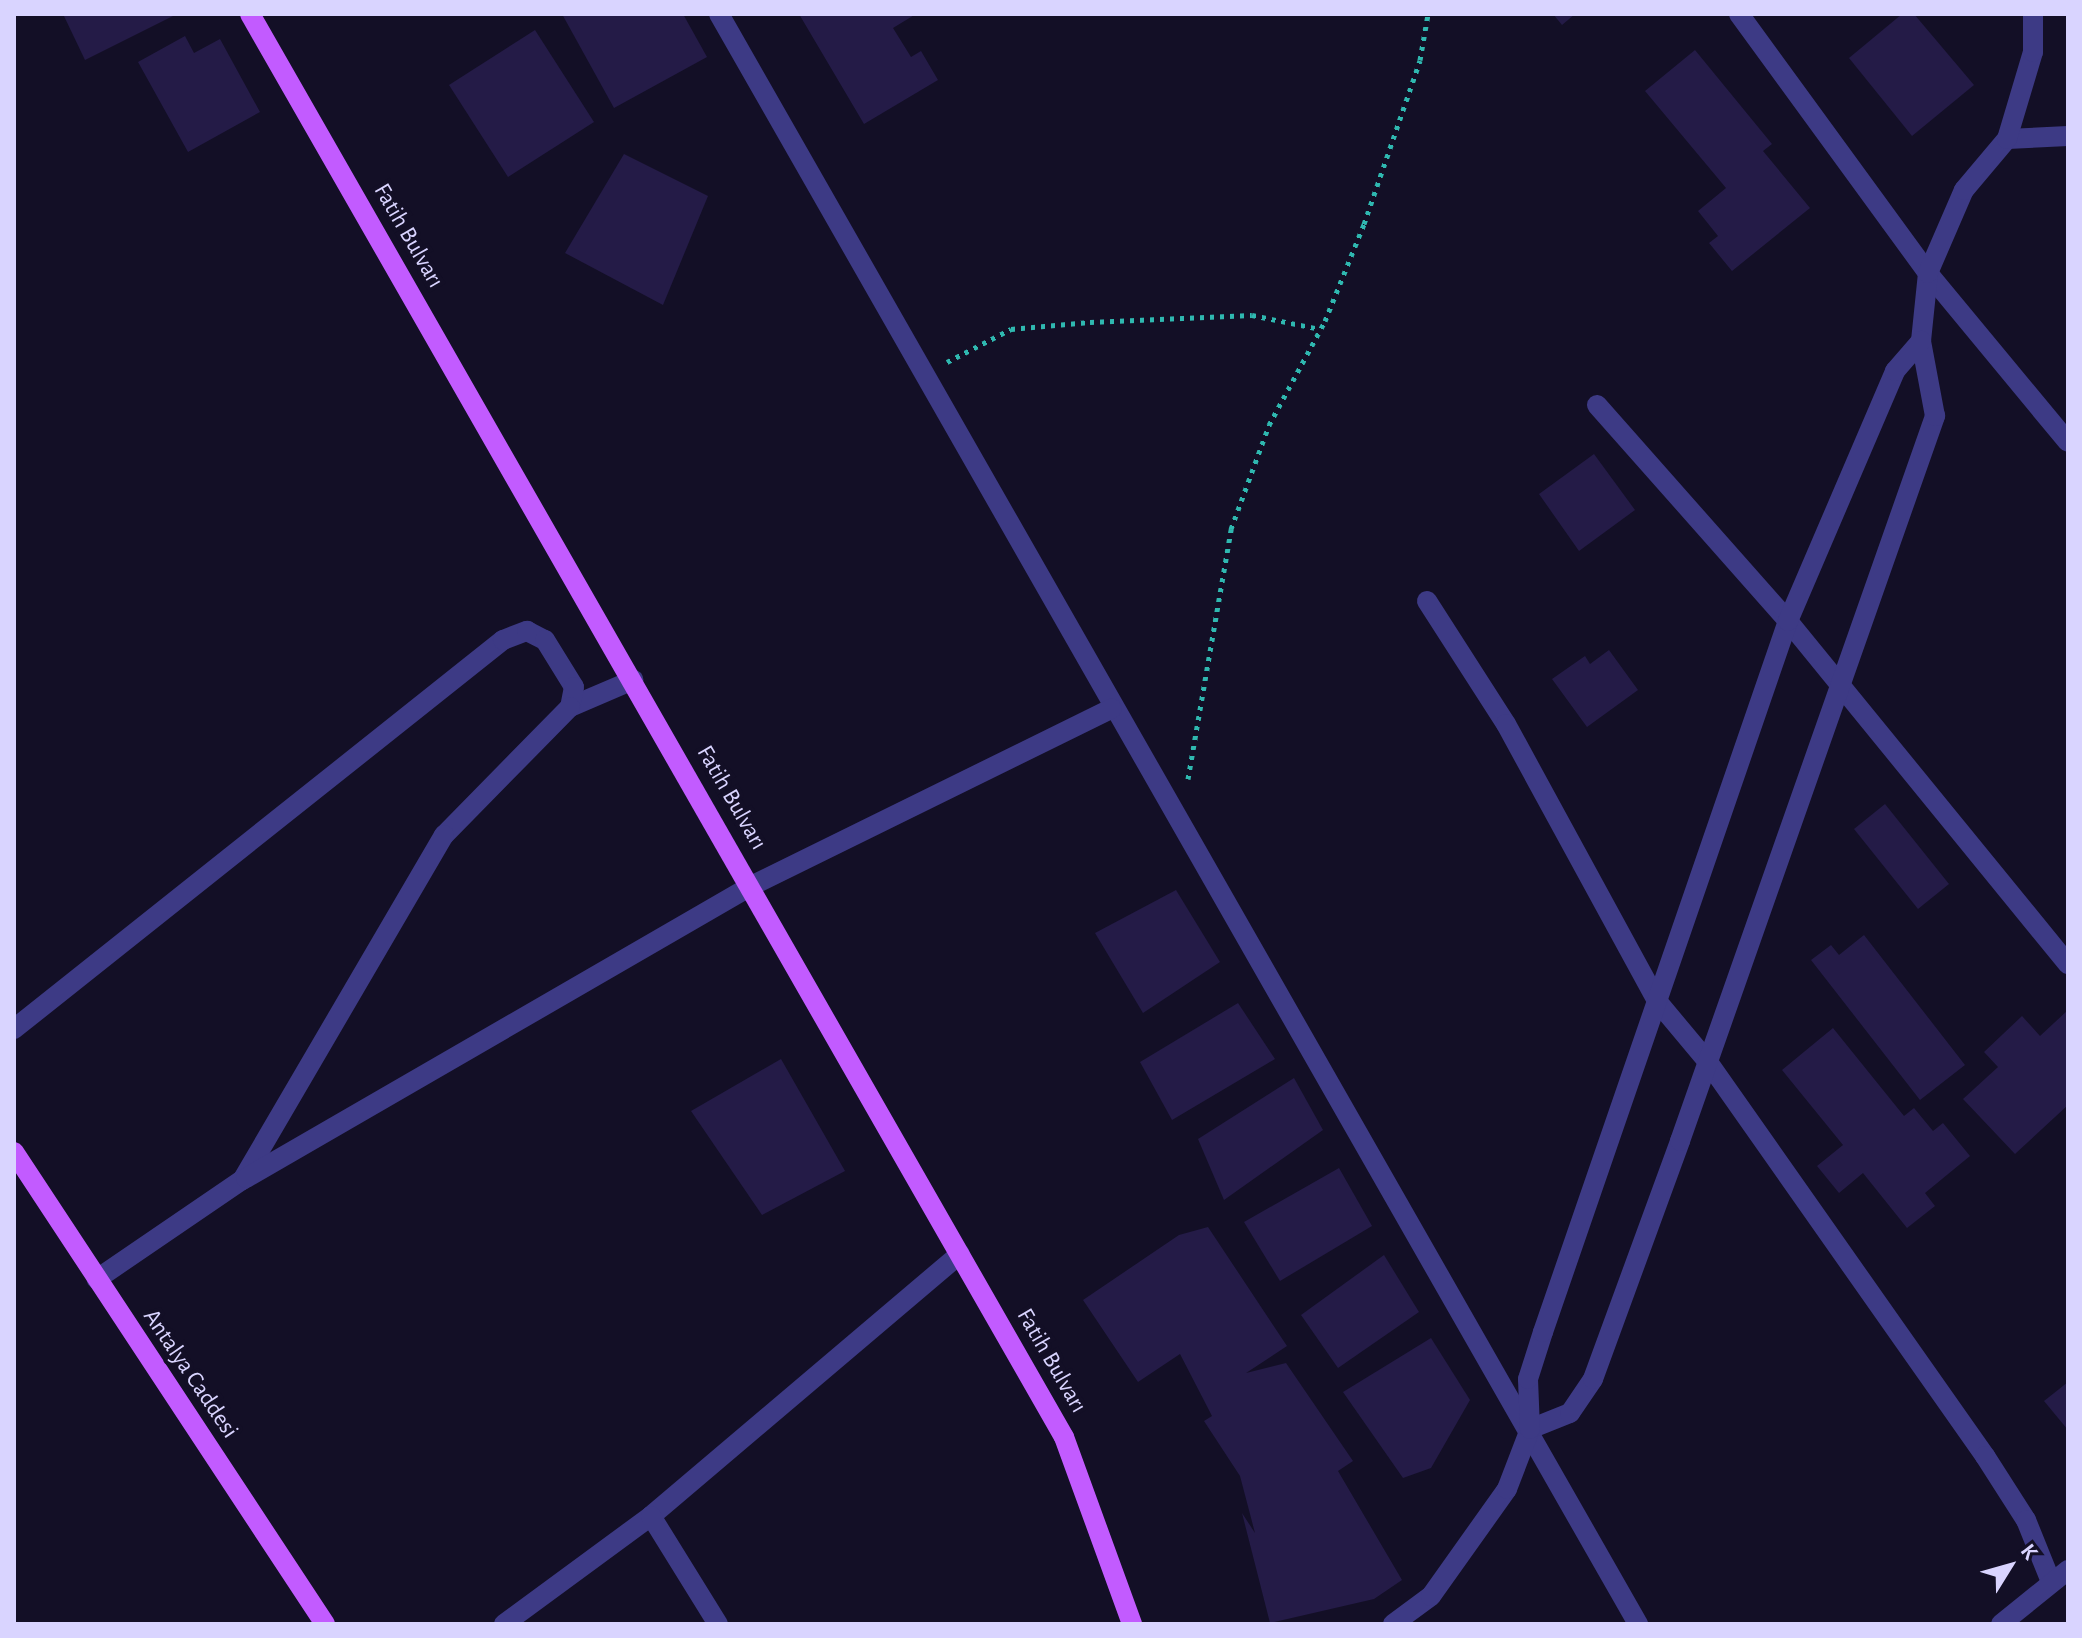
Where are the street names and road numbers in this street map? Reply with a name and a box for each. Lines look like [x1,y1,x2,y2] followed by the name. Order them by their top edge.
[367,179,449,293] street label: Fatih Bulvarı
[690,741,772,855] street label: Fatih Bulvarı
[136,1304,244,1444] street label: Antalya Caddesi
[1010,1304,1092,1418] street label: Fatih Bulvarı

